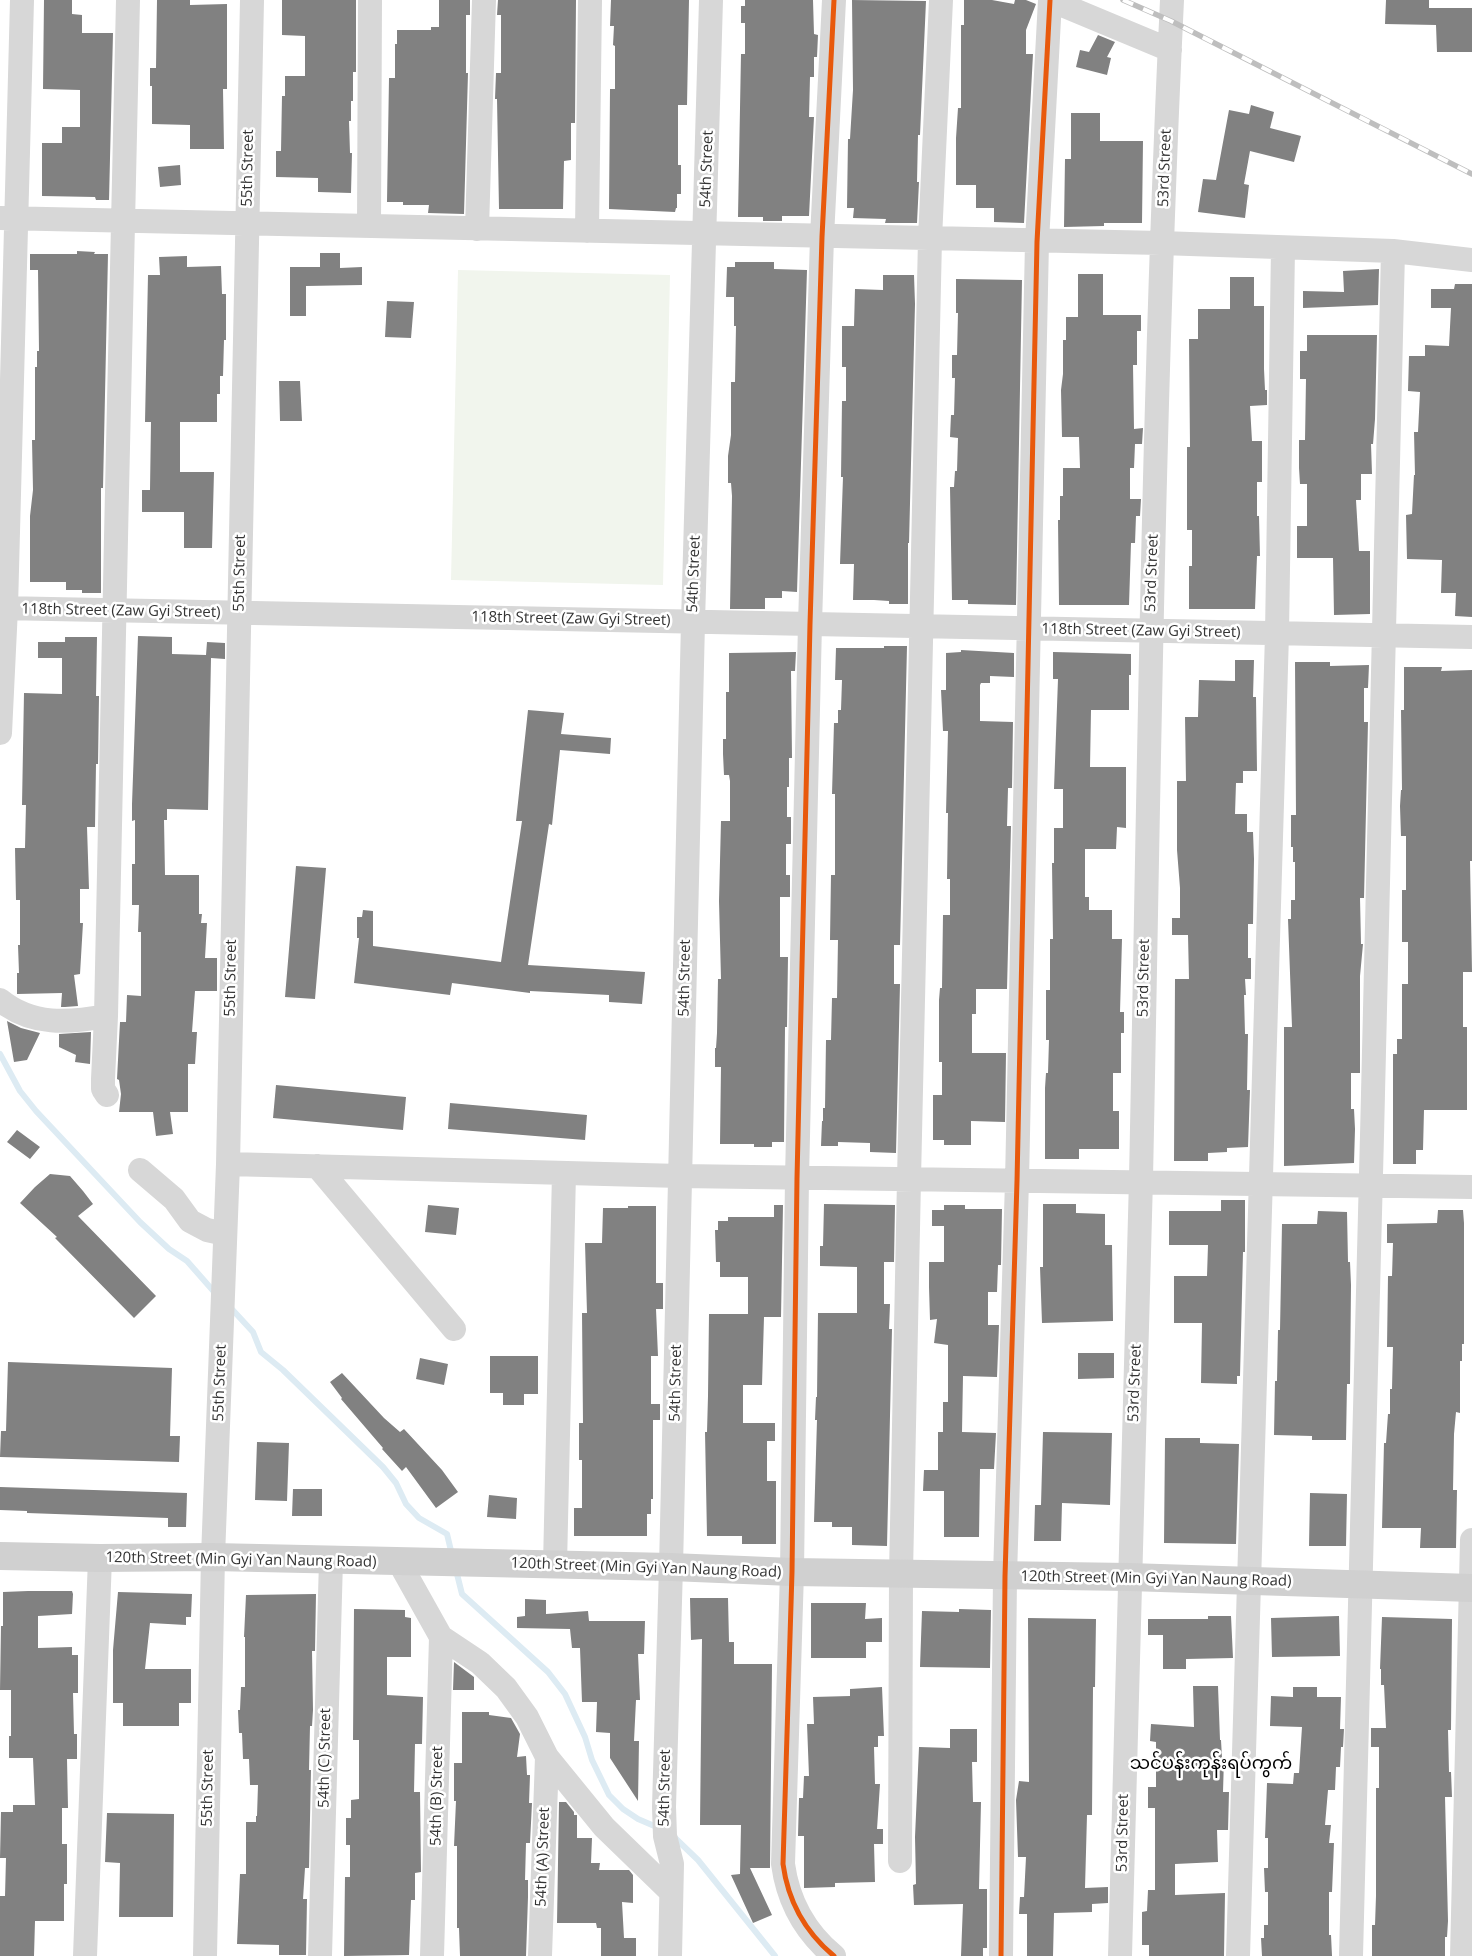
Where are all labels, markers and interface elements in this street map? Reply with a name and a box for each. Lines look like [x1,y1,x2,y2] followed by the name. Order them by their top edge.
[238,129,258,207] street label: 55th Street
[1155,129,1175,207] street label: 53rd Street
[697,130,717,208] street label: 54th Street
[230,534,250,612] street label: 55th Street
[1142,534,1162,612] street label: 53rd Street
[684,535,704,613] street label: 54th Street
[21,600,221,622] street label: 118th Street (Zaw Gyi Street)
[471,608,671,630] street label: 118th Street (Zaw Gyi Street)
[1041,620,1241,642] street label: 118th Street (Zaw Gyi Street)
[221,939,241,1017] street label: 55th Street
[675,939,695,1017] street label: 54th Street
[1134,939,1154,1017] street label: 53rd Street
[210,1344,230,1422] street label: 55th Street
[666,1344,686,1422] street label: 54th Street
[1125,1344,1145,1422] street label: 53rd Street
[105,1549,377,1571] street label: 120th Street (Min Gyi Yan Naung Road)
[510,1554,782,1582] street label: 120th Street (Min Gyi Yan Naung Road)
[1020,1568,1292,1590] street label: 120th Street (Min Gyi Yan Naung Road)
[315,1708,335,1808] street label: 54th (C) Street
[427,1746,447,1846] street label: 54th (B) Street
[198,1749,218,1827] street label: 55th Street
[655,1749,675,1827] street label: 54th Street
[1130,1753,1292,1775] district label: သင်ပန်းကုန်းရပ်ကွက်
[1113,1794,1133,1872] street label: 53rd Street
[532,1807,554,1907] street label: 54th (A) Street

